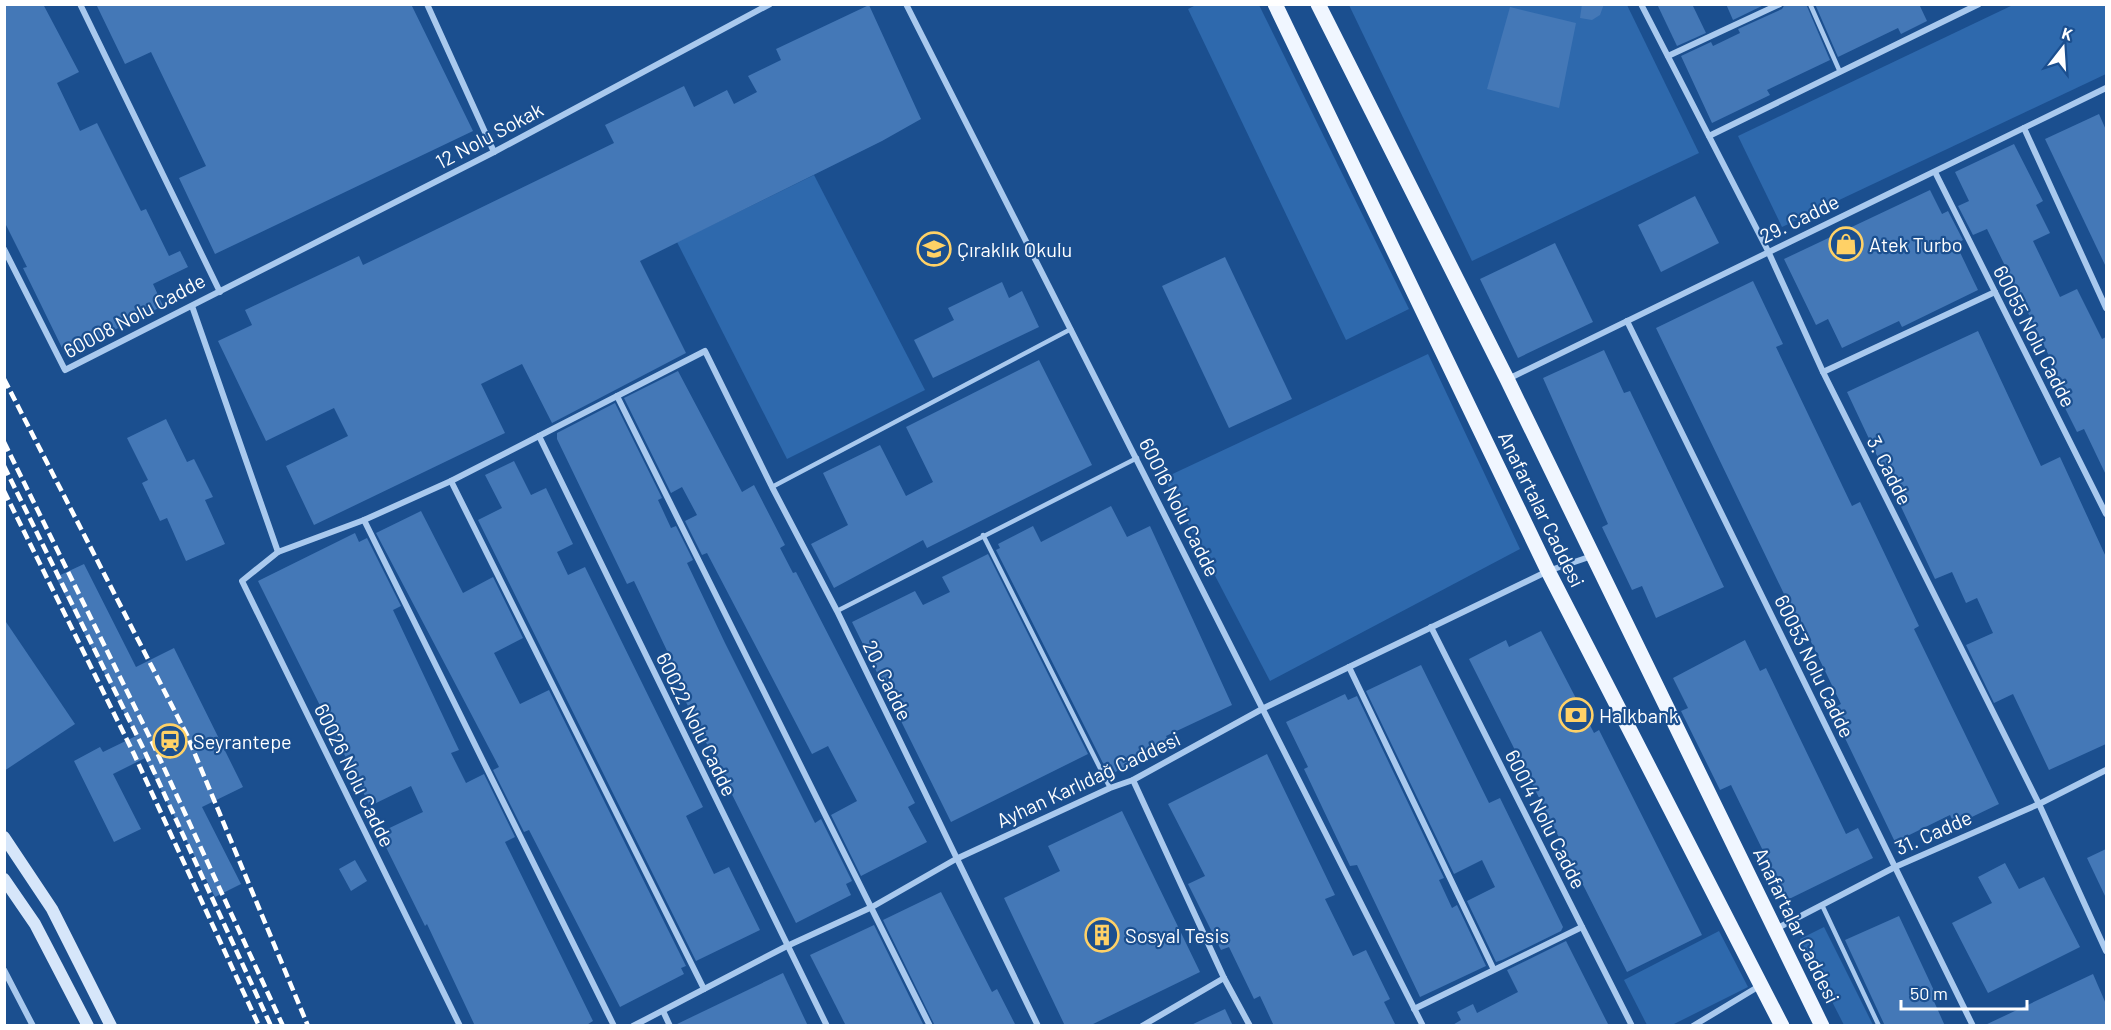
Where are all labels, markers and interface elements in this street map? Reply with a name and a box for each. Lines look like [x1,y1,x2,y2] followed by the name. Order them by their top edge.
[2033,18,2093,78] north arrow
[2060,23,2075,44] text: K
[431,97,547,173] street label: 12 Nolu Sokak
[1755,188,1843,248] street label: 29. Cadde
[1828,226,1864,262] shop icon: Atek Turbo
[916,231,952,267] school or university icon: Çıraklık Okulu
[1869,232,1963,256] place label: Atek Turbo
[957,237,1072,261] place label: Çıraklık Okulu
[1989,261,2081,411] street label: 60055 Nolu Cadde
[59,268,209,362] street label: 60008 Nolu Cadde
[1494,427,1590,591] street label: Anafartalar Caddesi
[1862,431,1918,509] street label: 3. Cadde
[1135,434,1225,580] street label: 60016 Nolu Cadde
[1770,591,1860,741] street label: 60053 Nolu Cadde
[858,636,918,724] street label: 20. Cadde
[652,648,742,800] street label: 60022 Nolu Cadde
[1558,697,1594,733] bank icon: Halkbank
[310,699,400,851] street label: 60026 Nolu Cadde
[1599,703,1679,727] place label: Halkbank
[152,723,188,759] station icon: Seyrantepe
[992,726,1184,832] street label: Ayhan Karlıdağ Caddesi
[193,729,292,753] place label: Seyrantepe
[1501,745,1591,893] street label: 60014 Nolu Cadde
[1891,804,1975,860] street label: 31. Cadde
[1749,843,1845,1007] street label: Anafartalar Caddesi
[1084,917,1120,953] building icon: Sosyal Tesis
[1125,923,1229,947] place label: Sosyal Tesis
[1901,973,2027,1011] scale bar
[1910,982,1948,1004] text: 50 m

